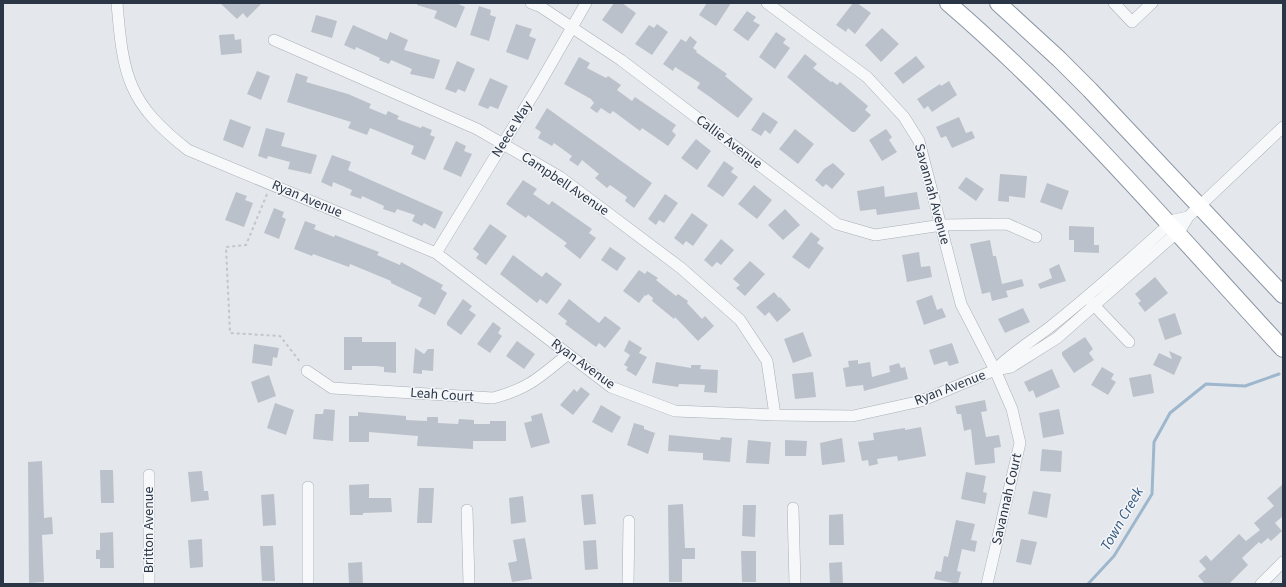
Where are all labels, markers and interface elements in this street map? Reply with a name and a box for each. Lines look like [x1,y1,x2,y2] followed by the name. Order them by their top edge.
[487,97,537,161] street label: Neece Way
[692,110,766,174] street label: Callie Avenue
[909,141,955,247] street label: Savannah Avenue
[517,147,613,221] street label: Campbell Avenue
[269,175,345,223] street label: Ryan Avenue
[547,334,619,394] street label: Ryan Avenue
[911,365,989,411] street label: Ryan Avenue
[410,383,475,407] street label: Leah Court
[987,451,1027,547] street label: Savannah Court
[1095,483,1149,555] water label: Town Creek
[139,487,159,573] street label: Britton Avenue

